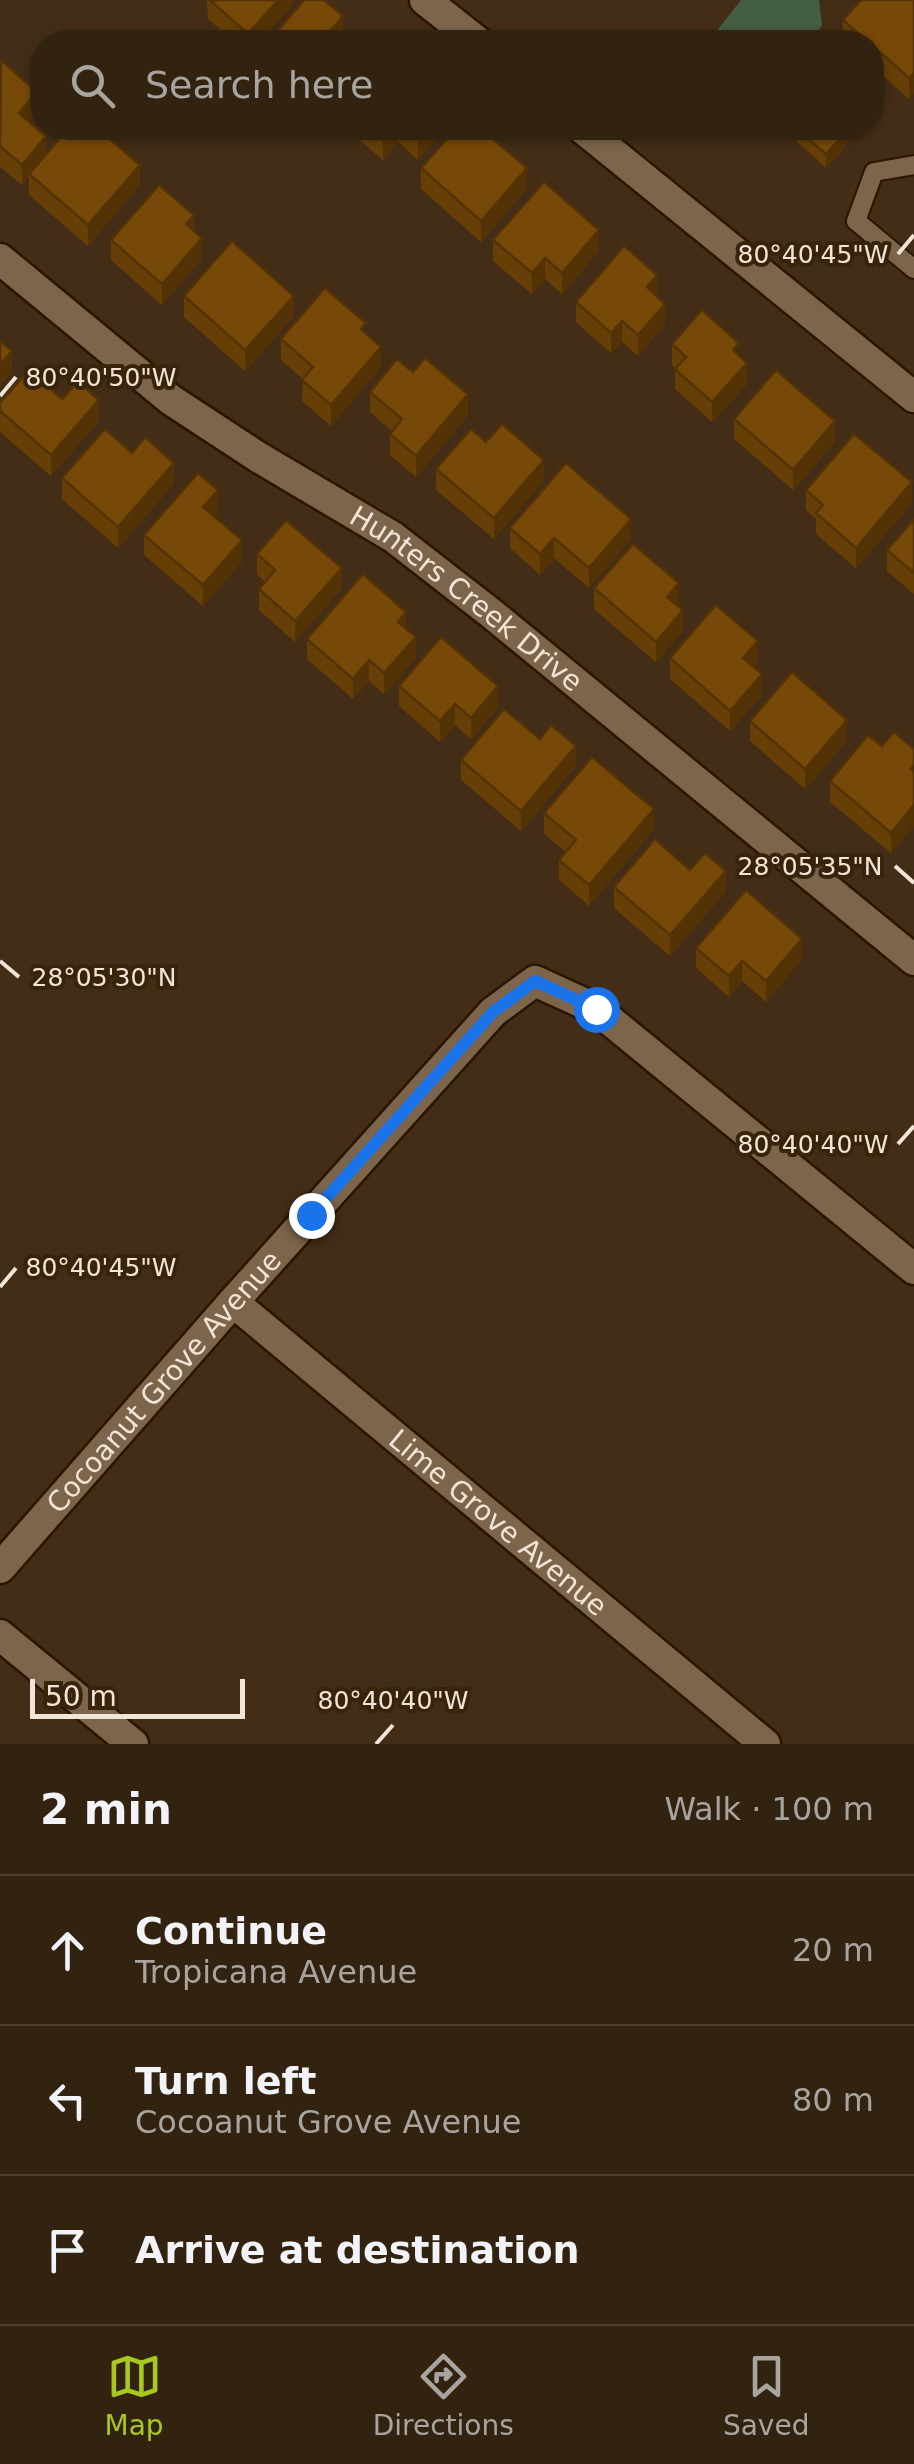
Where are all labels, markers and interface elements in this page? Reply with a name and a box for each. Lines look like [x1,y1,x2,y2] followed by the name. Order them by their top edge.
[30,30,884,140] search box
[65,58,120,113] icon: search
[145,63,373,107] text: Search here
[737,240,889,269] text: 80°40'45"W
[25,363,177,392] text: 80°40'50"W
[344,499,589,698] street label: Hunters Creek Drive
[737,852,883,881] text: 28°05'35"N
[31,963,177,992] text: 28°05'30"N
[574,987,620,1033] route start
[737,1130,889,1159] text: 80°40'40"W
[289,1193,335,1239] route end
[40,1244,288,1520] street label: Cocoanut Grove Avenue
[25,1253,177,1282] text: 80°40'45"W
[383,1422,614,1623] street label: Lime Grove Avenue
[30,1674,245,1718] scale bar
[45,1680,117,1713] text: 50 m
[317,1686,469,1715] text: 80°40'40"W
[40,1785,172,1834] text: 2 min
[664,1790,874,1828] text: Walk · 100 m
[135,1909,327,1953] text: Continue
[40,1923,95,1978] icon: ahead
[792,1931,874,1969] text: 20 m
[135,1953,417,1991] text: Tropicana Avenue
[135,2059,316,2103] text: Turn left
[40,2073,95,2128] icon: left
[792,2081,874,2119] text: 80 m
[135,2103,522,2141] text: Cocoanut Grove Avenue
[40,2223,95,2278] icon: arrive
[135,2228,580,2272] text: Arrive at destination
[105,2349,164,2442] tab: Map
[373,2349,514,2442] tab: Directions
[723,2349,809,2442] tab: Saved

